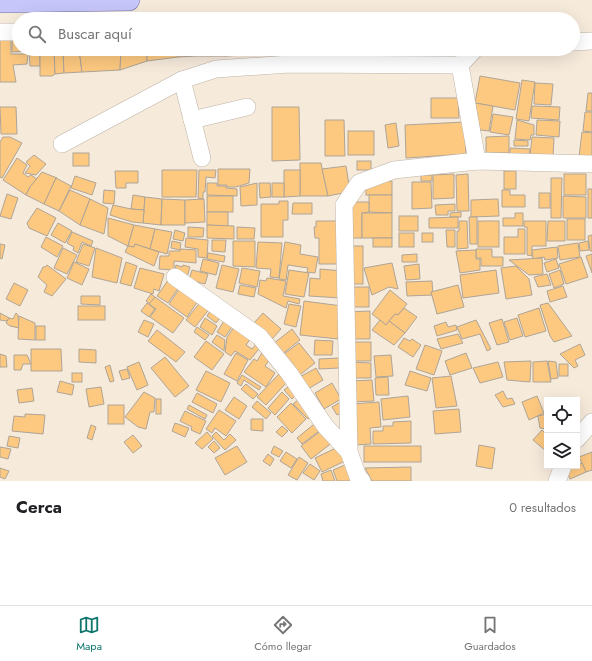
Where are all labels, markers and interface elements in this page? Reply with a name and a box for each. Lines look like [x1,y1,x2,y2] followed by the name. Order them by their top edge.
[12,12,580,56] search box
[26,23,48,45] icon: search
[58,23,132,45] text: Buscar aquí
[544,397,580,469] map controls
[544,397,580,433] button: locate
[544,433,580,469] button: layers
[16,495,62,519] text: Cerca
[509,498,576,517] text: 0 resultados
[76,614,102,654] tab: Mapa
[254,614,312,654] tab: Cómo llegar
[464,614,516,654] tab: Guardados

